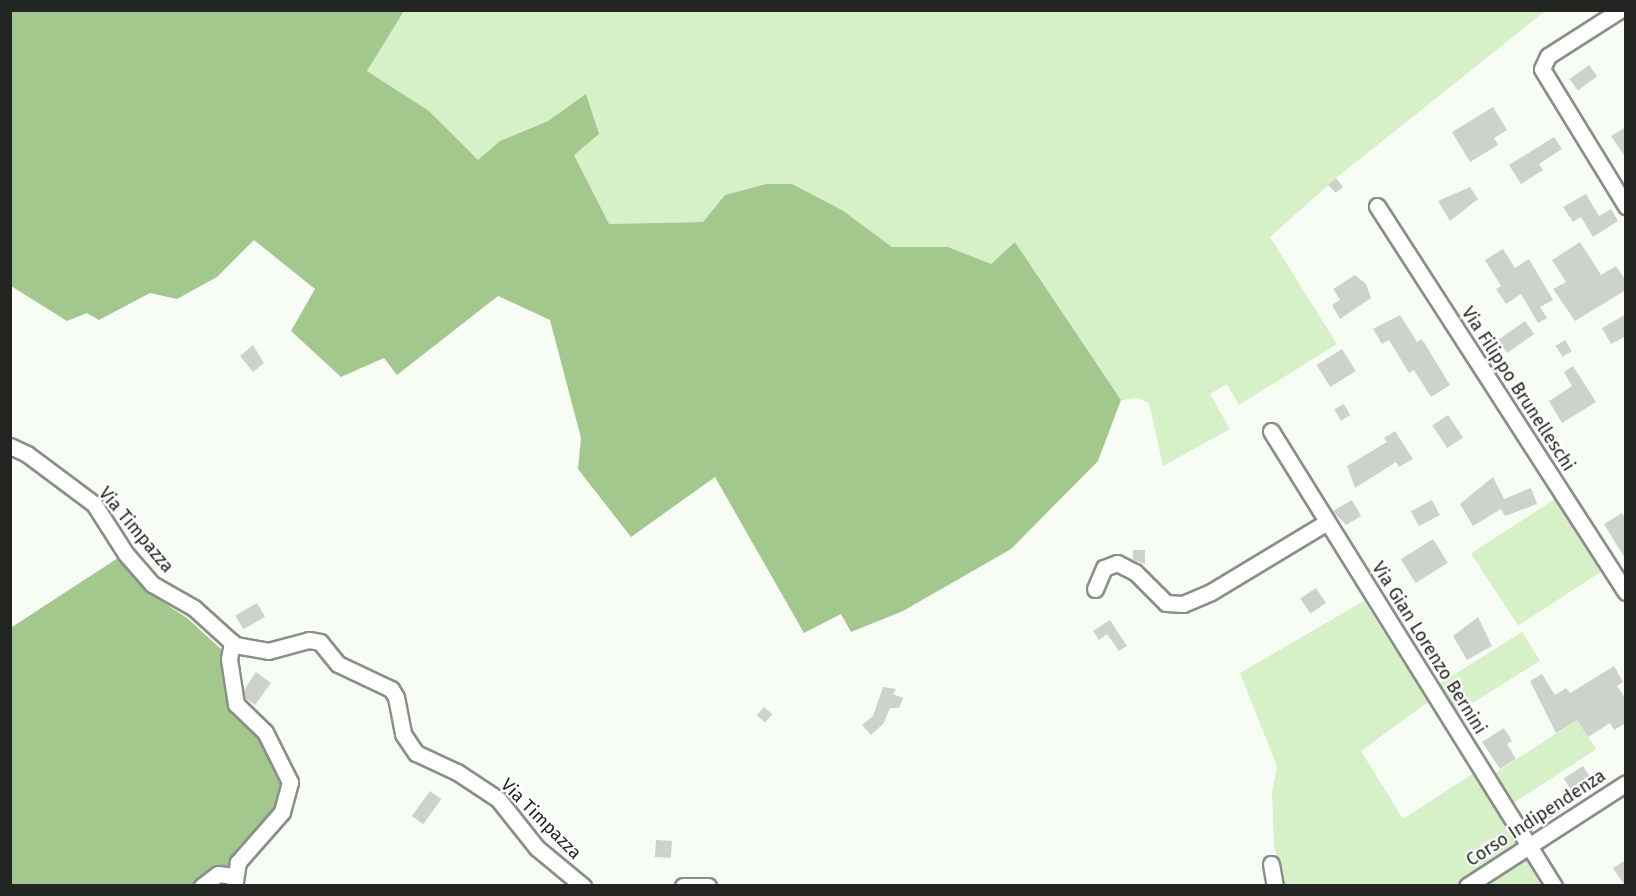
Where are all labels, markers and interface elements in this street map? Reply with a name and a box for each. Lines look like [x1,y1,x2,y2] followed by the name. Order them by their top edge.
[1457,303,1579,475] street label: Via Filippo Brunelleschi
[94,483,178,577] street label: Via Timpazza
[1367,558,1491,738] street label: Via Gian Lorenzo Bernini
[1462,765,1610,871] street label: Corso Indipendenza
[496,774,586,864] street label: Via Timpazza

